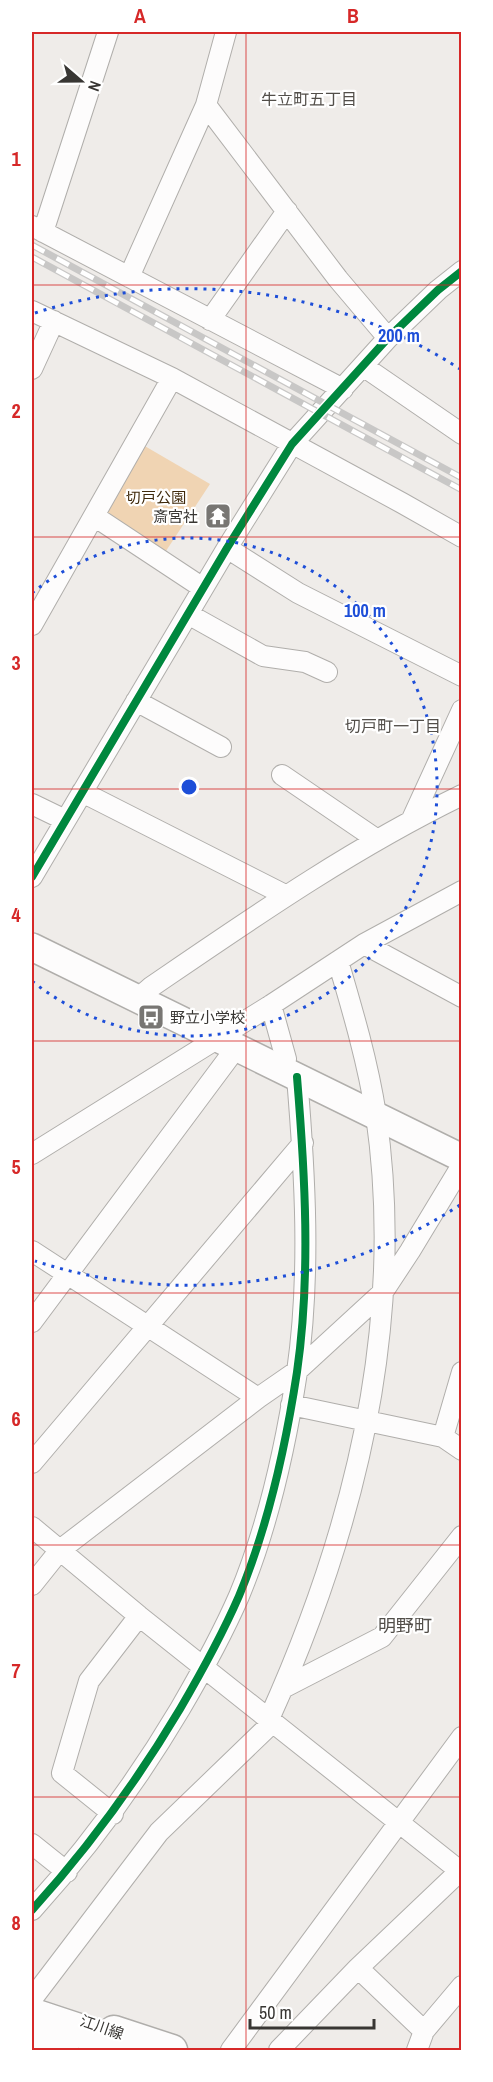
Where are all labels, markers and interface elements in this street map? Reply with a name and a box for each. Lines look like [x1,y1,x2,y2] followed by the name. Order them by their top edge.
[134,2,146,29] text: A
[347,2,359,29] text: B
[51,51,111,111] north arrow
[83,78,107,94] text: N
[261,88,357,110] district label: 牛立町五丁目
[11,145,21,172] text: 1
[378,323,420,348] text: 200 m
[11,397,21,424] text: 2
[126,487,186,508] park label: 切戸公園
[203,501,233,531] temple icon: 斎宮社
[153,506,198,527] place label: 斎宮社
[344,598,386,623] text: 100 m
[11,649,21,676] text: 3
[345,715,441,737] district label: 切戸町一丁目
[179,777,199,797] centre of rings
[11,901,21,928] text: 4
[136,1002,166,1032] bus stop icon: 野立小学校
[170,1007,245,1028] place label: 野立小学校
[11,1153,21,1180] text: 5
[11,1405,21,1432] text: 6
[378,1613,432,1638] district label: 明野町
[11,1657,21,1684] text: 7
[11,1909,21,1936] text: 8
[250,1992,374,2030] scale bar
[259,2000,292,2025] text: 50 m
[77,2010,127,2044] street label: 江川線

